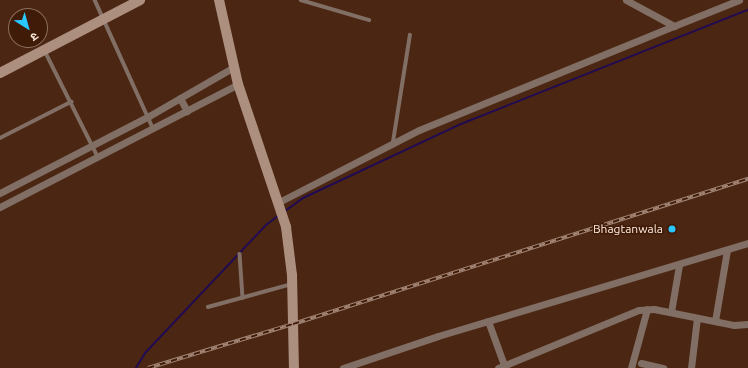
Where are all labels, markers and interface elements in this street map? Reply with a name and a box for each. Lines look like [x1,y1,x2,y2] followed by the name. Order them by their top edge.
[8,8,48,48] north arrow
[28,30,41,44] text: उ
[593,222,663,236] place label: Bhagtanwala
[666,223,678,235] marker: Bhagtanwala

